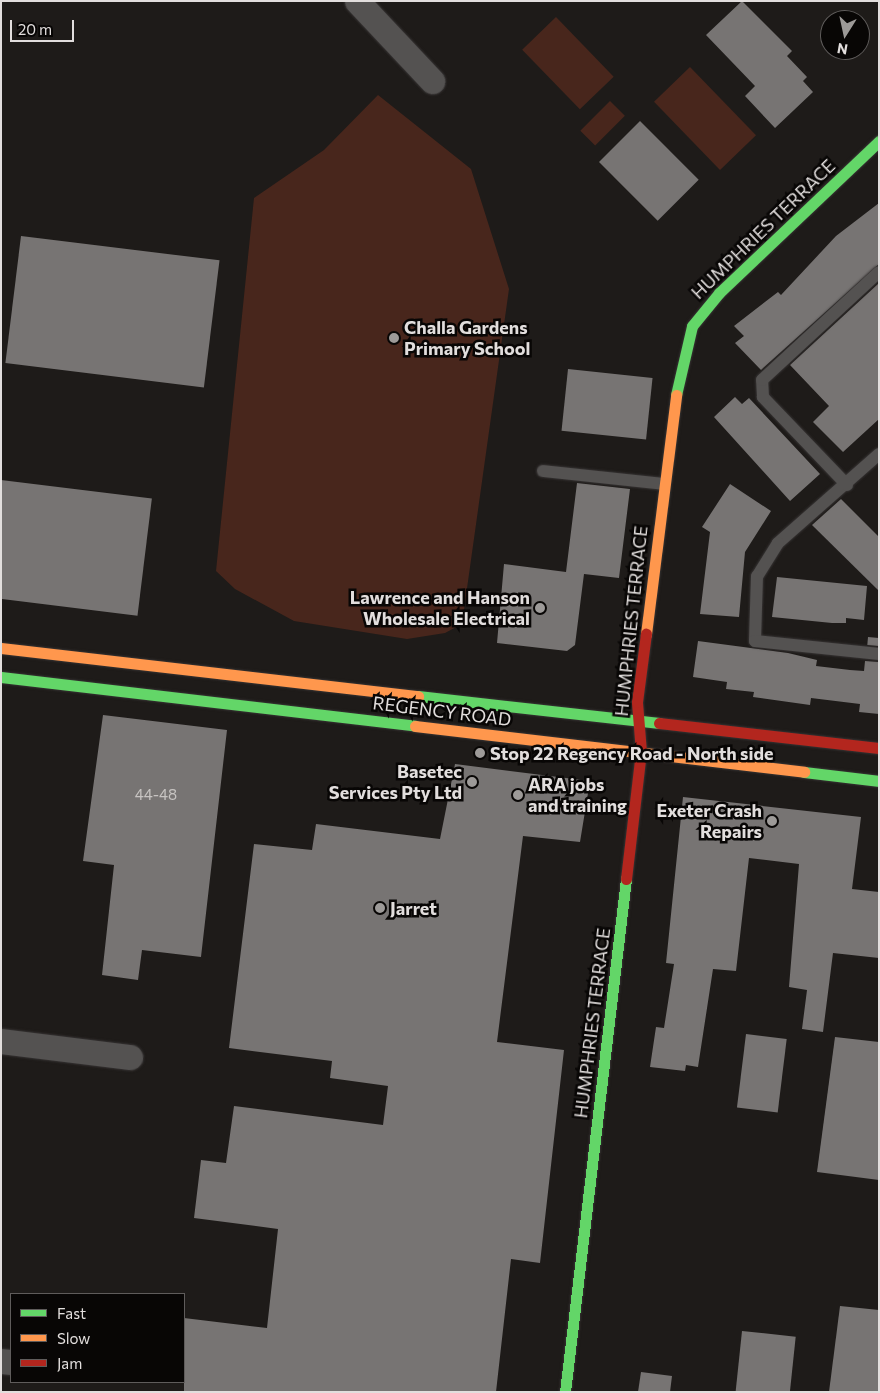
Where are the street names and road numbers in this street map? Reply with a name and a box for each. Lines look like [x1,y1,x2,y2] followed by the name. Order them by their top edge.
[687,155,839,303] street label: HUMPHRIES TERRACE
[610,525,652,717] street label: HUMPHRIES TERRACE
[372,692,512,730] street label: REGENCY ROAD
[570,927,614,1119] street label: HUMPHRIES TERRACE

